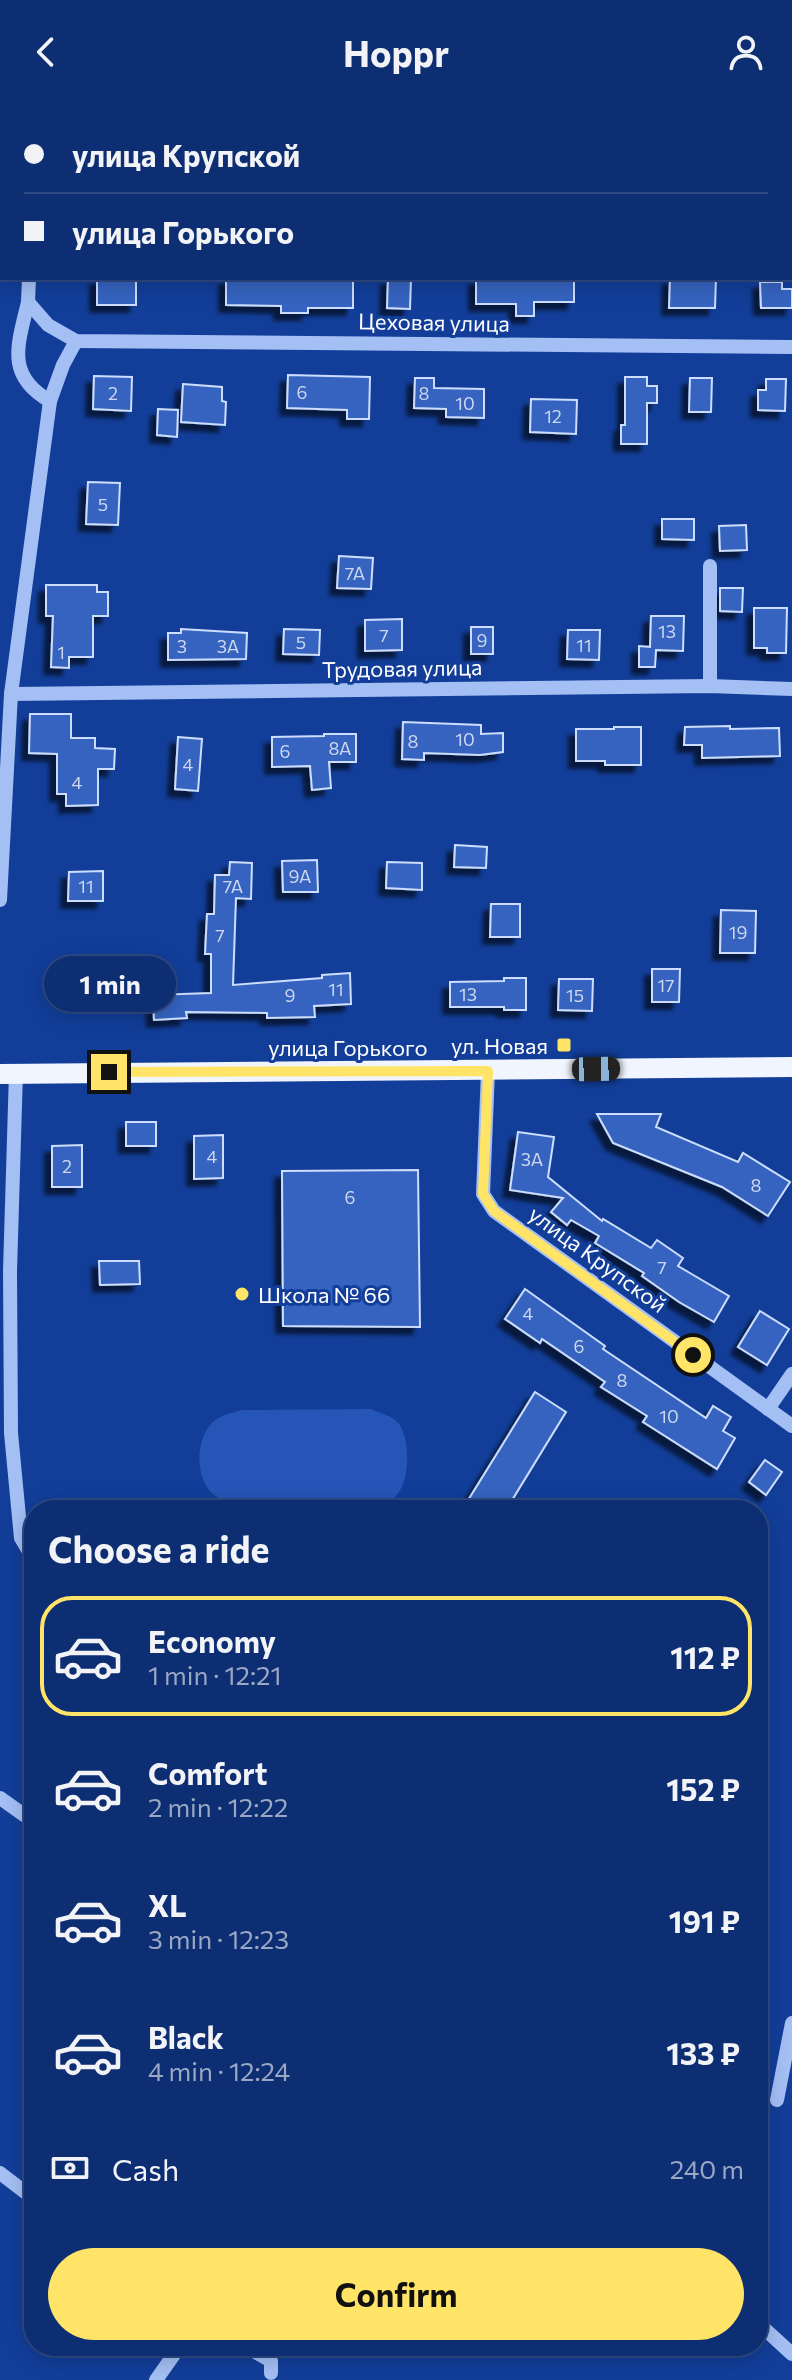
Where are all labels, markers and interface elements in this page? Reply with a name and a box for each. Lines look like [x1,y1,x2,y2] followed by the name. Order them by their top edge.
[24,30,68,74] icon: back
[343,30,449,74] text: Hoppr
[724,30,768,74] icon: person
[72,136,300,173] text: улица Крупской
[72,213,294,250] text: улица Горького
[358,307,510,337] street label: Цеховая улица
[297,381,307,403] house number: 6
[108,382,118,404] house number: 2
[419,382,430,404] house number: 8
[455,392,475,414] house number: 10
[544,405,562,427] house number: 12
[98,493,108,515] house number: 5
[345,562,365,584] house number: 7А
[658,620,676,642] house number: 13
[379,624,389,646] house number: 7
[477,629,487,651] house number: 9
[296,631,306,653] house number: 5
[576,634,592,656] house number: 11
[177,635,187,657] house number: 3
[217,635,239,657] house number: 3А
[57,641,65,663] house number: 1
[321,653,483,683] street label: Трудовая улица
[455,728,475,750] house number: 10
[408,730,419,752] house number: 8
[329,737,351,759] house number: 8А
[280,740,290,762] house number: 6
[183,753,194,775] house number: 4
[72,771,83,793] house number: 4
[289,865,311,887] house number: 9А
[78,875,94,897] house number: 11
[223,875,243,897] house number: 7А
[729,921,747,943] house number: 19
[215,924,225,946] house number: 7
[43,956,175,1012] callout: 1 min
[79,968,141,999] text: 1 min
[657,974,675,996] house number: 17
[328,978,344,1000] house number: 11
[459,983,477,1005] house number: 13
[285,984,295,1006] house number: 9
[566,984,584,1006] house number: 15
[451,1032,548,1059] place label: ул. Новая
[268,1034,428,1061] street label: улица Горького
[555,1036,573,1054] marker: ул. Новая
[91,1054,127,1090] route end
[572,1057,620,1081] car
[207,1145,218,1167] house number: 4
[521,1148,543,1170] house number: 3А
[62,1155,72,1177] house number: 2
[751,1174,762,1196] house number: 8
[345,1186,355,1208] house number: 6
[524,1200,672,1318] street label: улица Крупской
[657,1256,667,1278] house number: 7
[258,1281,390,1308] place label: Школа № 66
[233,1285,251,1303] marker: Школа № 66
[523,1302,534,1324] house number: 4
[574,1335,584,1357] house number: 6
[675,1337,711,1373] route start
[617,1369,628,1391] house number: 8
[659,1405,679,1427] house number: 10
[48,1526,269,1570] text: Choose a ride
[52,1620,124,1692] icon: car
[148,1622,276,1659] text: Economy
[670,1638,740,1675] text: 112 ₽
[148,1659,282,1690] text: 1 min · 12:21
[52,1752,124,1824] icon: car
[148,1754,267,1791] text: Comfort
[666,1770,740,1807] text: 152 ₽
[148,1791,288,1822] text: 2 min · 12:22
[52,1884,124,1956] icon: car
[148,1886,187,1923] text: XL
[669,1902,740,1939] text: 191 ₽
[148,1923,289,1954] text: 3 min · 12:23
[52,2016,124,2088] icon: car
[148,2018,224,2055] text: Black
[666,2034,740,2071] text: 133 ₽
[148,2055,290,2086] text: 4 min · 12:24
[48,2146,92,2190] icon: cash
[112,2150,179,2187] text: Cash
[670,2153,744,2184] text: 240 m
[48,2248,744,2340] button: Confirm

